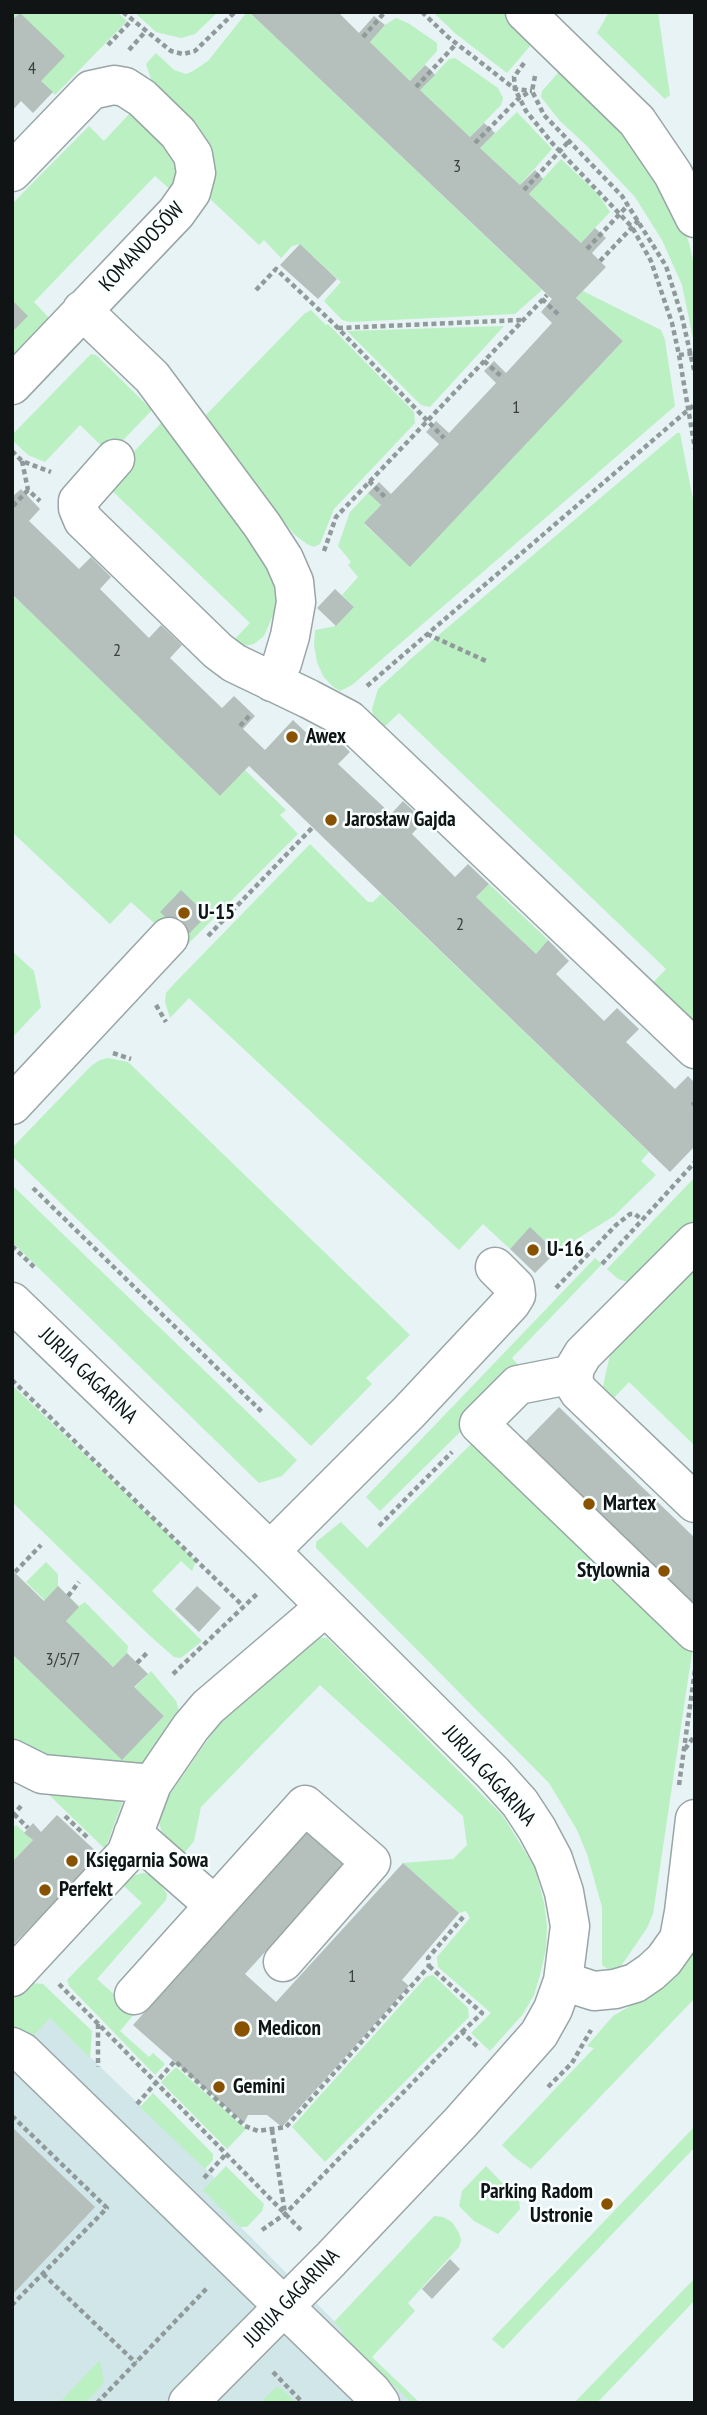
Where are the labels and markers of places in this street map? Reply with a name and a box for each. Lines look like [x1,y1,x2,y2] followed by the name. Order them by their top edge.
[306,724,346,750] place label: Awex
[284,729,300,745] marker: Awex
[345,807,456,833] place label: Jarosław Gajda
[323,812,339,828] marker: Jarosław Gajda
[198,900,235,926] place label: U-15
[176,905,192,921] marker: U-15
[547,1237,584,1263] place label: U-16
[525,1242,541,1258] marker: U-16
[603,1491,656,1517] place label: Martex
[581,1496,597,1512] marker: Martex
[577,1558,650,1584] place label: Stylownia
[656,1563,672,1579] marker: Stylownia
[86,1848,208,1874] place label: Księgarnia Sowa
[64,1853,80,1869] marker: Księgarnia Sowa
[59,1877,113,1903] place label: Perfekt
[37,1882,53,1898] marker: Perfekt
[258,2016,321,2042] place label: Medicon
[232,2019,252,2039] marker: Medicon
[233,2074,285,2100] place label: Gemini
[211,2079,227,2095] marker: Gemini
[480,2179,593,2229] place label: Parking Radom Ustronie
[599,2196,615,2212] marker: Parking Radom Ustronie

